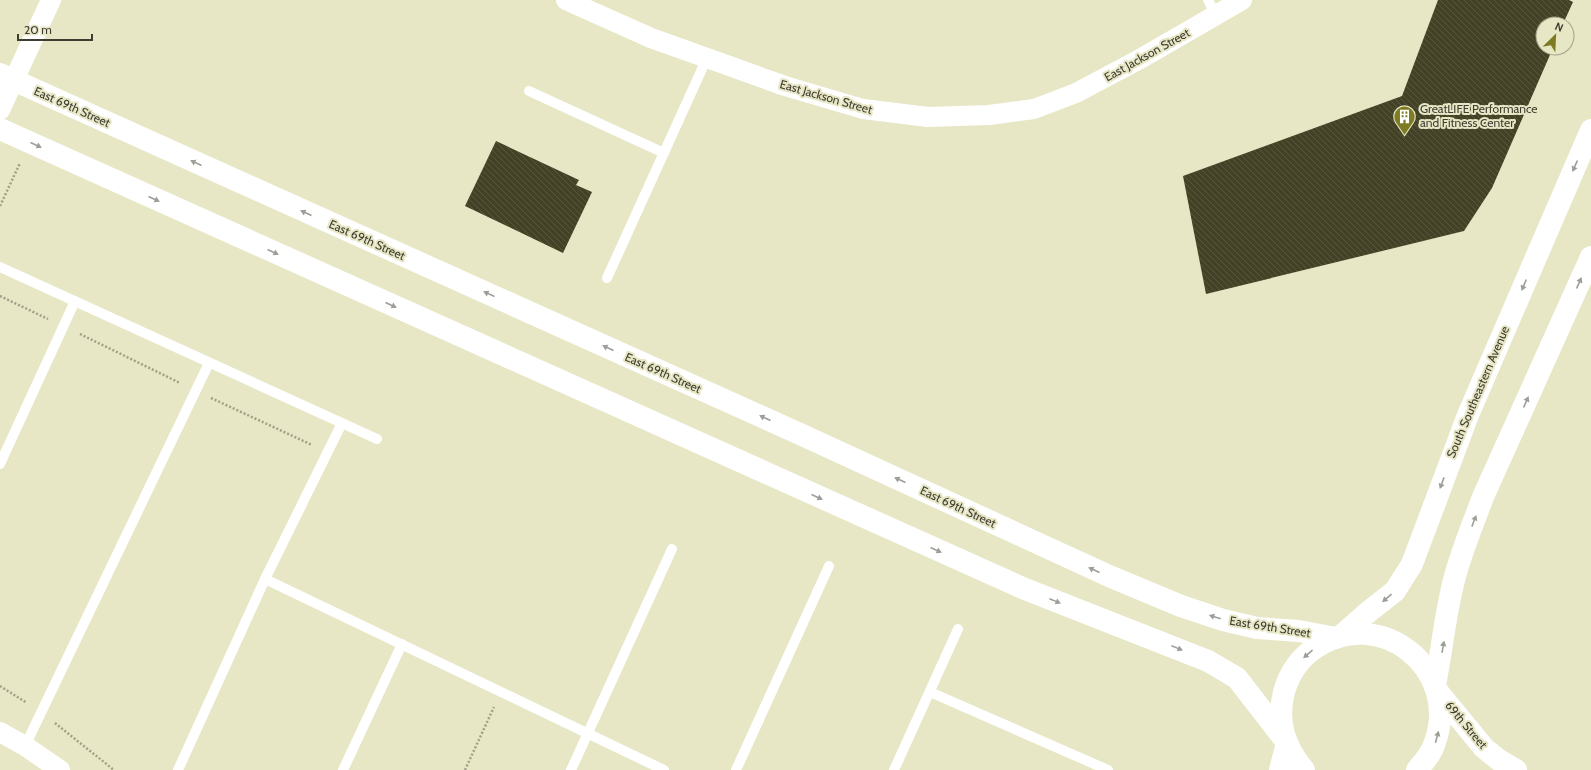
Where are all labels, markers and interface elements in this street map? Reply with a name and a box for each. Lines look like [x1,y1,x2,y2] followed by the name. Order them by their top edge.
[18,16,92,42] scale bar
[1535,16,1575,56] north arrow
[1553,19,1565,35] text: N
[24,22,52,37] text: 20 m
[1101,25,1192,84] street label: East Jackson Street
[778,76,874,117] street label: East Jackson Street
[32,83,113,130] street label: East 69th Street
[1420,101,1537,130] place label: GreatLIFE Performance and Fitness Center
[1391,103,1417,136] building icon: GreatLIFE Performance and Fitness Center
[30,143,42,149] one-way arrow
[190,160,202,166] one-way arrow
[1572,160,1578,172] one-way arrow
[149,196,160,202] one-way arrow
[300,209,312,215] one-way arrow
[327,216,408,263] street label: East 69th Street
[267,249,278,255] one-way arrow
[1576,278,1582,289] one-way arrow
[1520,279,1526,291] one-way arrow
[483,291,495,298] one-way arrow
[386,303,398,309] one-way arrow
[1443,324,1512,460] street label: South Southeastern Avenue
[602,345,613,351] one-way arrow
[623,349,704,396] street label: East 69th Street
[1523,397,1529,408] one-way arrow
[759,415,770,421] one-way arrow
[894,477,905,483] one-way arrow
[1438,477,1444,489] one-way arrow
[918,482,998,531] street label: East 69th Street
[812,494,823,500] one-way arrow
[1472,515,1478,527] one-way arrow
[930,546,942,553] one-way arrow
[1088,566,1100,572] one-way arrow
[1381,594,1392,603] one-way arrow
[1050,599,1062,605] one-way arrow
[1228,613,1312,640] street label: East 69th Street
[1209,614,1221,620] one-way arrow
[1440,641,1446,653] one-way arrow
[1171,646,1183,652] one-way arrow
[1303,649,1314,658] one-way arrow
[1442,698,1491,752] street label: 69th Street
[1434,731,1440,743] one-way arrow

